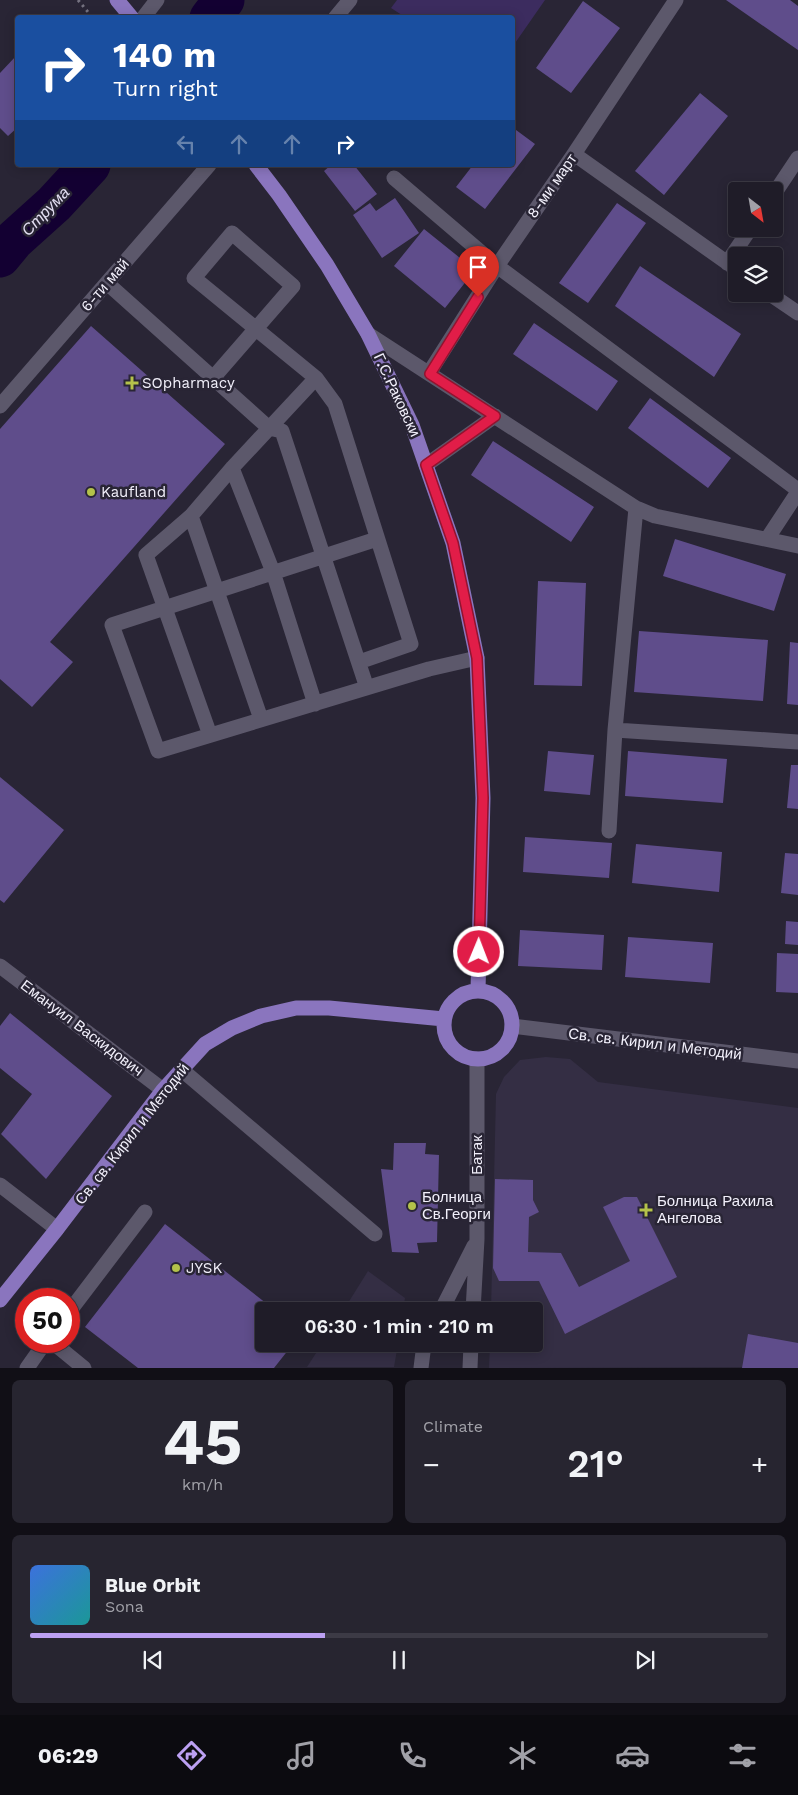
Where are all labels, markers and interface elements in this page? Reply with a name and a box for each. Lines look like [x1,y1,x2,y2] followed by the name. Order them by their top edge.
[113,34,216,76] text: 140 m
[30,35,95,100] icon: right
[113,76,218,101] text: Turn right
[172,130,200,158] icon: left
[225,130,253,158] icon: ahead
[278,130,306,158] icon: ahead
[331,130,359,158] icon: right
[523,150,581,222] street label: 8-ми март
[728,182,782,238] north arrow
[728,182,783,302] map controls
[17,183,73,240] water label: Струма
[457,246,499,297] pin
[728,247,783,302] button: layers
[464,253,492,281] icon: arrive
[77,255,133,315] street label: 6-ти май
[370,350,424,440] street label: Г.С.Раковски
[142,374,235,392] place label: SOpharmacy
[126,377,138,389] marker: SOpharmacy
[101,483,166,501] place label: Kaufland
[85,486,97,498] marker: Kaufland
[452,925,504,977] position arrow
[17,976,147,1080] street label: Емануил Васкидович
[567,1024,743,1064] street label: Св. св. Кирил и Методий
[71,1060,193,1208] street label: Св. св. Кирил и Методий
[468,1135,486,1175] street label: Батак
[422,1188,491,1223] place label: Болница Св.Георги
[657,1192,774,1227] place label: Болница Рахила Ангелова
[406,1200,418,1212] marker: Болница Св.Георги
[639,1203,653,1217] marker: Болница Рахила Ангелова
[186,1259,222,1277] place label: JYSK
[170,1262,182,1274] marker: JYSK
[15,1288,80,1353] speed limit sign: 50
[304,1315,494,1338] text: 06:30 · 1 min · 210 m
[163,1404,242,1480] text: 45
[423,1417,483,1436] text: Climate
[567,1442,624,1486] text: 21°
[423,1448,440,1481] text: −
[751,1448,768,1481] text: +
[182,1475,223,1494] text: km/h
[105,1574,200,1597] text: Blue Orbit
[105,1597,144,1616] text: Sona
[139,1646,167,1674] icon: previous
[385,1646,413,1674] icon: pause
[631,1646,659,1674] icon: next
[174,1738,209,1773] icon: directions
[284,1738,319,1773] icon: music
[395,1738,430,1773] icon: phone
[505,1738,540,1773] icon: climate
[615,1738,650,1773] icon: car
[725,1738,760,1773] icon: filters
[38,1743,99,1768] text: 06:29

